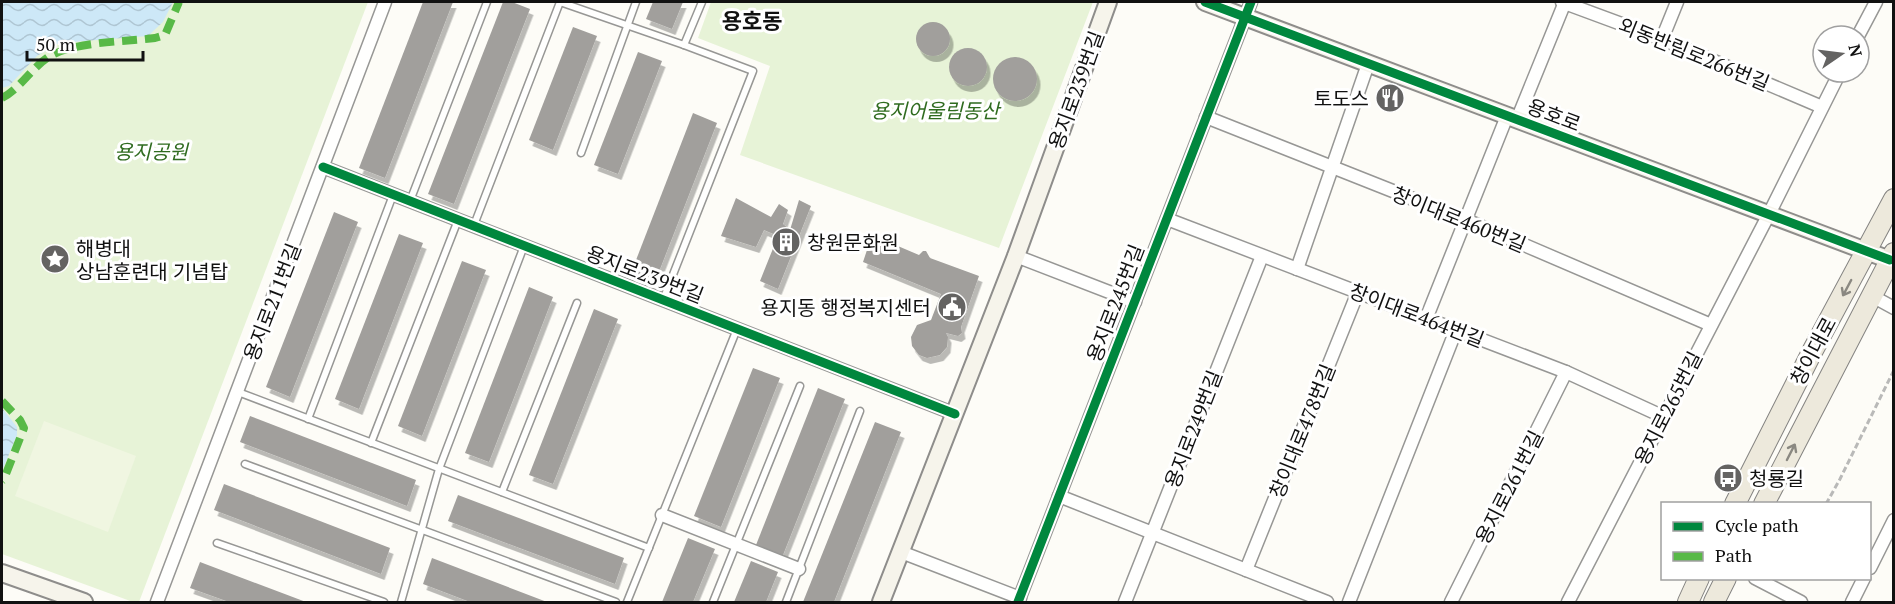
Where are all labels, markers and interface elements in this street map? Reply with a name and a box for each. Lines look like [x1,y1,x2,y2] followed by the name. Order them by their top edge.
[722,6,782,35] district label: 용호동
[1614,11,1774,97] street label: 외동반림로266번길
[27,24,142,62] scale bar
[1811,24,1871,84] north arrow
[1042,27,1110,153] street label: 용지로239번길
[36,32,76,56] text: 50 m
[1843,42,1868,59] text: N
[1374,82,1406,114] restaurant icon: 토도스
[1314,85,1369,112] place label: 토도스
[1523,93,1585,137] street label: 용호로
[871,97,1002,124] park label: 용지어울림동산
[114,138,189,165] park label: 용지공원
[1388,180,1530,258] street label: 창이대로460번길
[770,226,802,258] building icon: 창원문화원
[807,229,899,256] place label: 창원문화원
[76,235,228,285] place label: 해병대 상남훈련대 기념탑
[237,239,307,365] street label: 용지로211번길
[582,239,708,309] street label: 용지로239번길
[1080,240,1150,366] street label: 용지로245번길
[39,243,71,275] place icon: 해병대 상남훈련대 기념탑
[1346,277,1488,353] street label: 창이대로464번길
[1841,279,1853,296] one-way arrow
[936,291,968,323] public building icon: 용지동 행정복지센터
[761,294,931,321] place label: 용지동 행정복지센터
[1784,312,1842,390] street label: 창이대로
[1628,347,1708,469] street label: 용지로265번길
[1263,360,1341,502] street label: 창이대로478번길
[1158,366,1228,492] street label: 용지로249번길
[1469,426,1549,548] street label: 용지로261번길
[1786,443,1797,461] one-way arrow
[1712,462,1744,494] bus stop icon: 청룡길
[1749,465,1804,492] place label: 청룡길
[1661,502,1871,580] legend
[1715,513,1799,537] text: Cycle path
[1715,543,1752,567] text: Path

